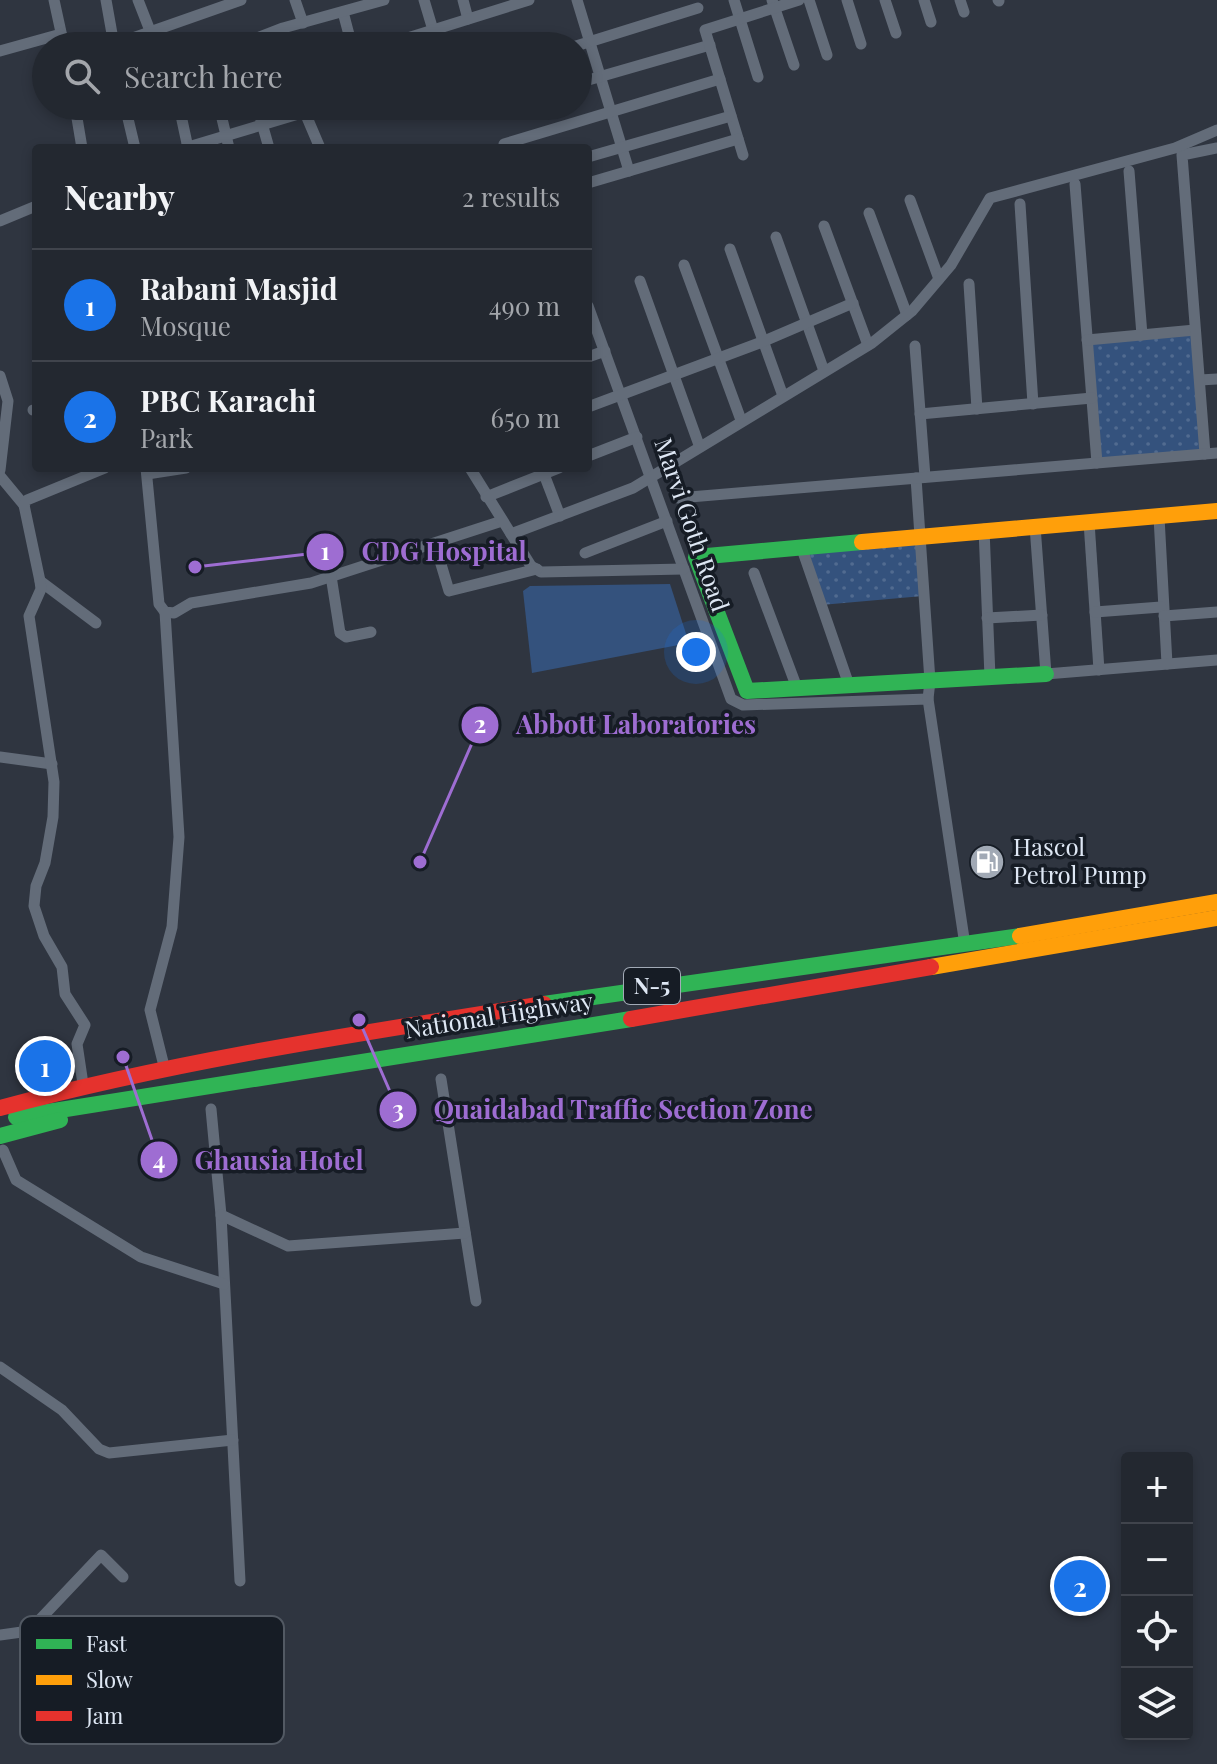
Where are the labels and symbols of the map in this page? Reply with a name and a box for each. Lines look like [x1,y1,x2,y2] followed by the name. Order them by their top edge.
[648,433,738,615] street label: Marvi Goth Road
[305,527,542,577] callout: CDG Hospital
[361,533,527,568] text: CDG Hospital
[320,534,330,566] text: 1
[676,632,716,672] your location
[460,700,772,750] callout: Abbott Laboratories
[515,706,756,741] text: Abbott Laboratories
[474,707,486,739] text: 2
[1013,830,1147,890] place label: Hascol Petrol Pump
[968,843,1006,881] fuel station icon: Hascol Petrol Pump
[624,968,680,1004] road number: N-5
[402,983,595,1045] street label: National Highway
[19,1036,71,1096] pin: 1
[378,1085,829,1135] callout: Quaidabad Traffic Section Zone
[433,1091,813,1126] text: Quaidabad Traffic Section Zone
[392,1092,404,1124] text: 3
[139,1135,380,1185] callout: Ghausia Hotel
[195,1142,363,1177] text: Ghausia Hotel
[153,1143,165,1175] text: 4
[1054,1556,1106,1616] pin: 2
[20,1616,284,1744] legend
[86,1628,128,1658] text: Fast
[86,1664,133,1694] text: Slow
[85,1700,124,1730] text: Jam

